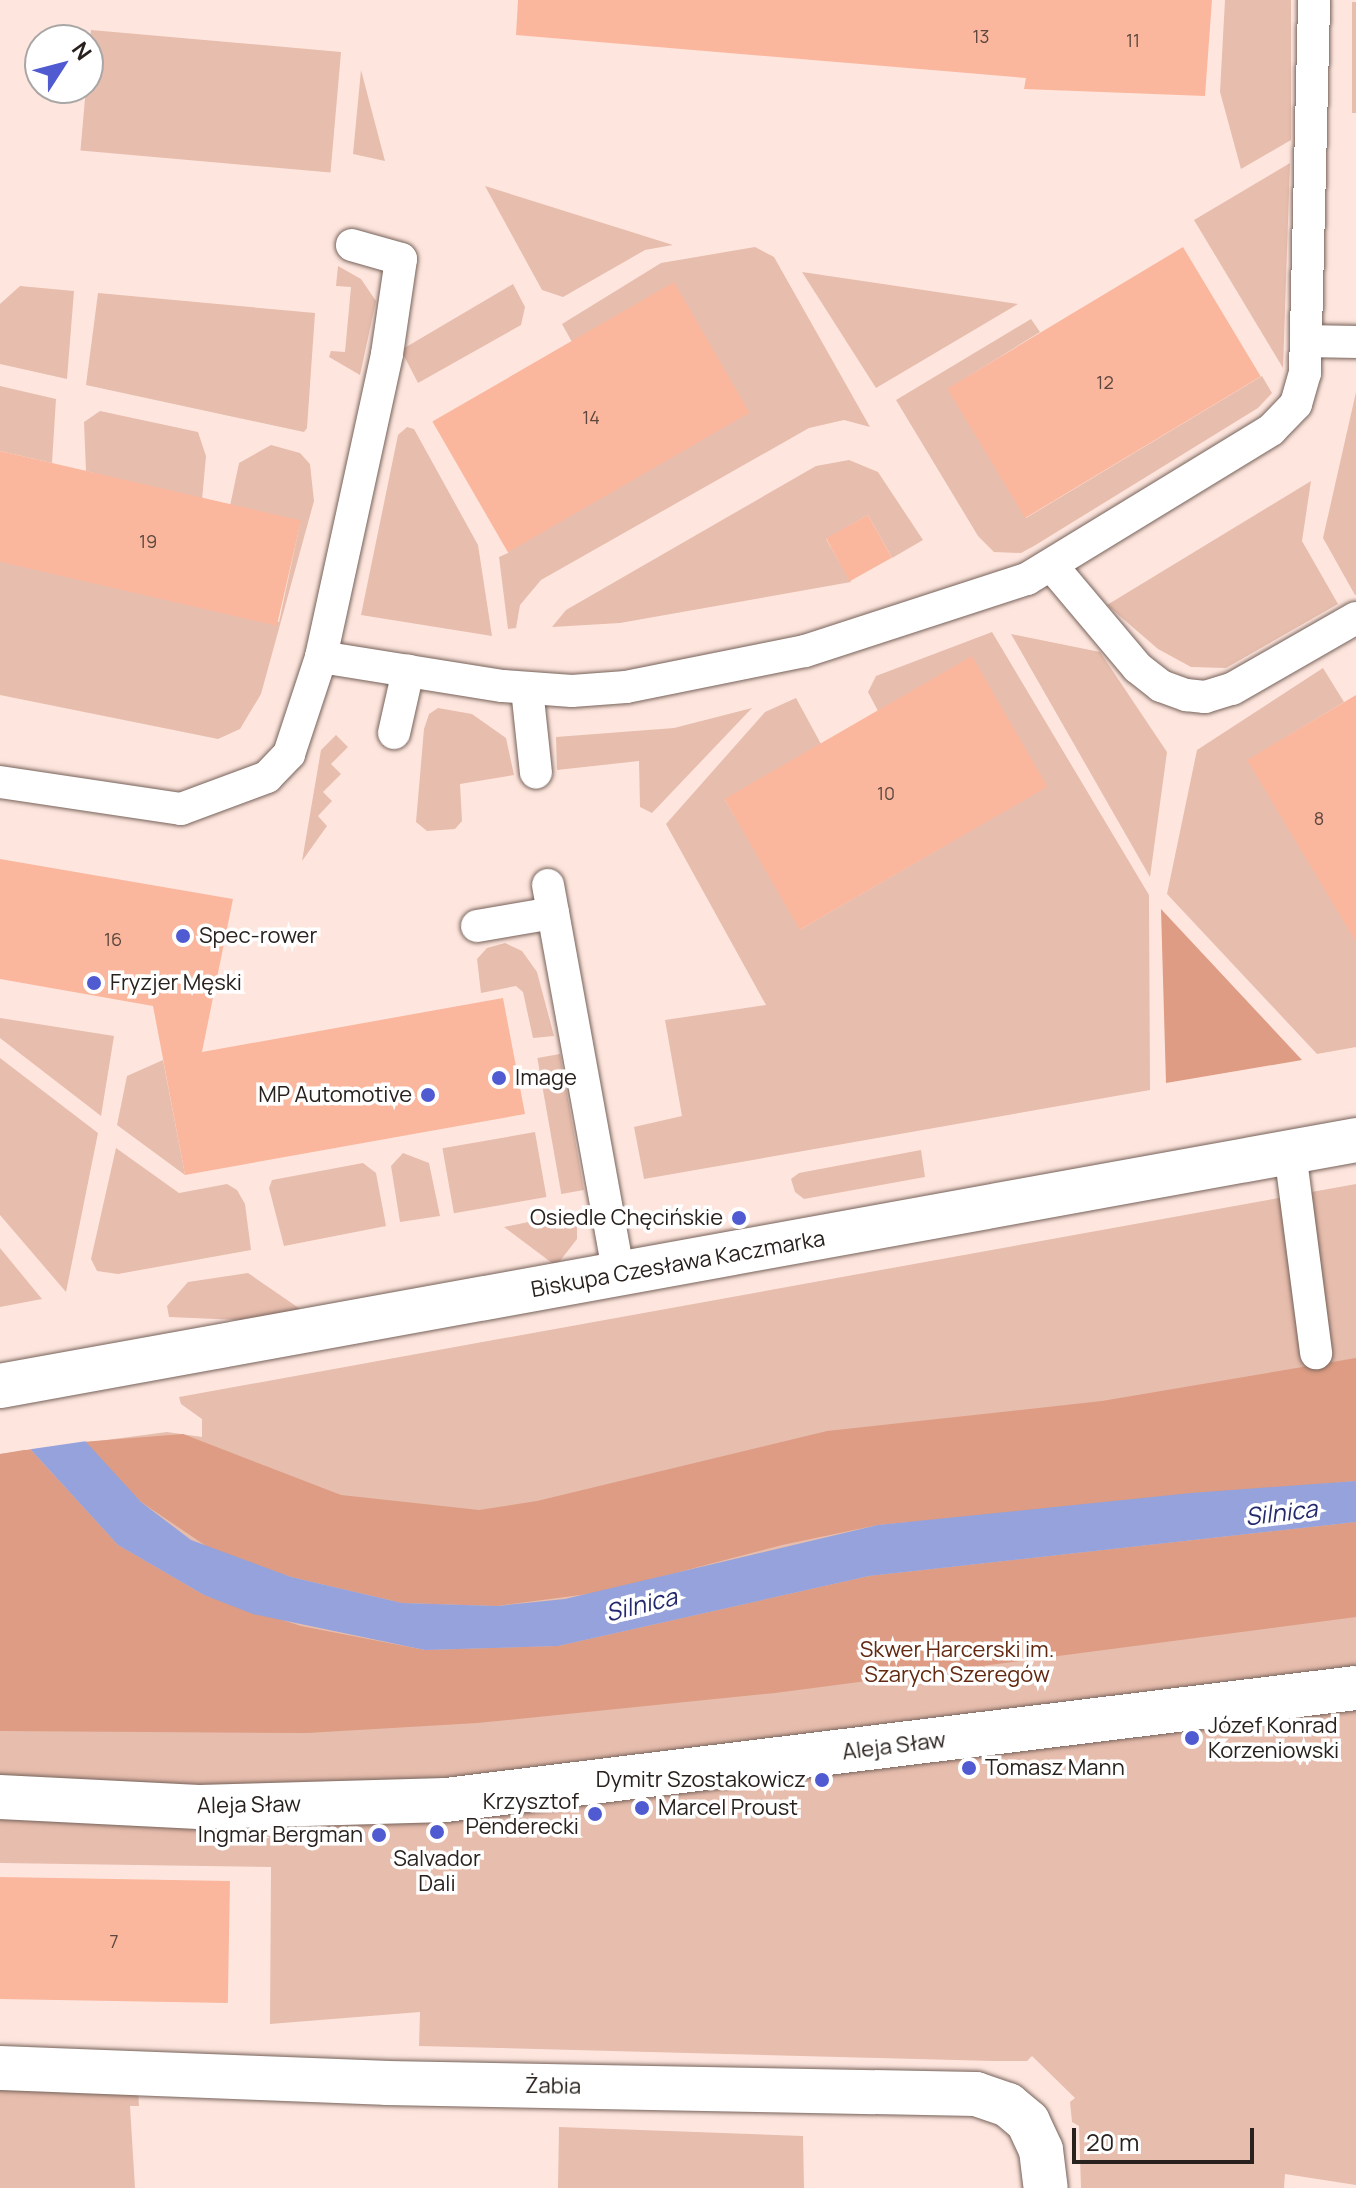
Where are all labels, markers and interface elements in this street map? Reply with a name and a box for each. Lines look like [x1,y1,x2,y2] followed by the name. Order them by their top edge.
[24,24,104,104] north arrow
[973,25,989,47] house number: 13
[1126,29,1140,51] house number: 11
[65,36,99,66] text: N
[1096,371,1114,393] house number: 12
[582,406,600,428] house number: 14
[139,530,157,552] house number: 19
[877,782,895,804] house number: 10
[1314,807,1324,829] house number: 8
[199,923,317,949] place label: Spec-rower
[174,927,192,945] marker: Spec-rower
[104,928,122,950] house number: 16
[110,970,242,996] place label: Fryzjer Męski
[85,974,103,992] marker: Fryzjer Męski
[515,1065,577,1091] place label: Image
[490,1069,508,1087] marker: Image
[258,1082,412,1108] place label: MP Automotive
[419,1086,437,1104] marker: MP Automotive
[530,1205,723,1231] place label: Osiedle Chęcińskie
[730,1209,748,1227] marker: Osiedle Chęcińskie
[529,1225,827,1303] street label: Biskupa Czesława Kaczmarka
[1243,1493,1319,1531] water label: Silnica
[602,1581,680,1627] water label: Silnica
[860,1636,1054,1688] park label: Skwer Harcerski im. Szarych Szeregów
[1208,1712,1339,1764] place label: Józef Konrad Korzeniowski
[841,1727,947,1765] street label: Aleja Sław
[1183,1729,1201,1747] marker: Józef Konrad Korzeniowski
[985,1755,1125,1781] place label: Tomasz Mann
[960,1759,978,1777] marker: Tomasz Mann
[596,1767,806,1793] place label: Dymitr Szostakowicz
[813,1771,831,1789] marker: Dymitr Szostakowicz
[466,1788,579,1840] place label: Krzysztof Penderecki
[197,1791,301,1819] street label: Aleja Sław
[658,1795,798,1821] place label: Marcel Proust
[633,1799,651,1817] marker: Marcel Proust
[586,1805,604,1823] marker: Krzysztof Penderecki
[198,1822,363,1848] place label: Ingmar Bergman
[428,1823,446,1841] marker: Salvador Dali
[370,1826,388,1844] marker: Ingmar Bergman
[393,1845,481,1896] place label: Salvador Dali
[109,1930,119,1952] house number: 7
[525,2072,581,2100] street label: Żabia
[1076,2112,1258,2162] scale bar
[1086,2125,1139,2158] text: 20 m

